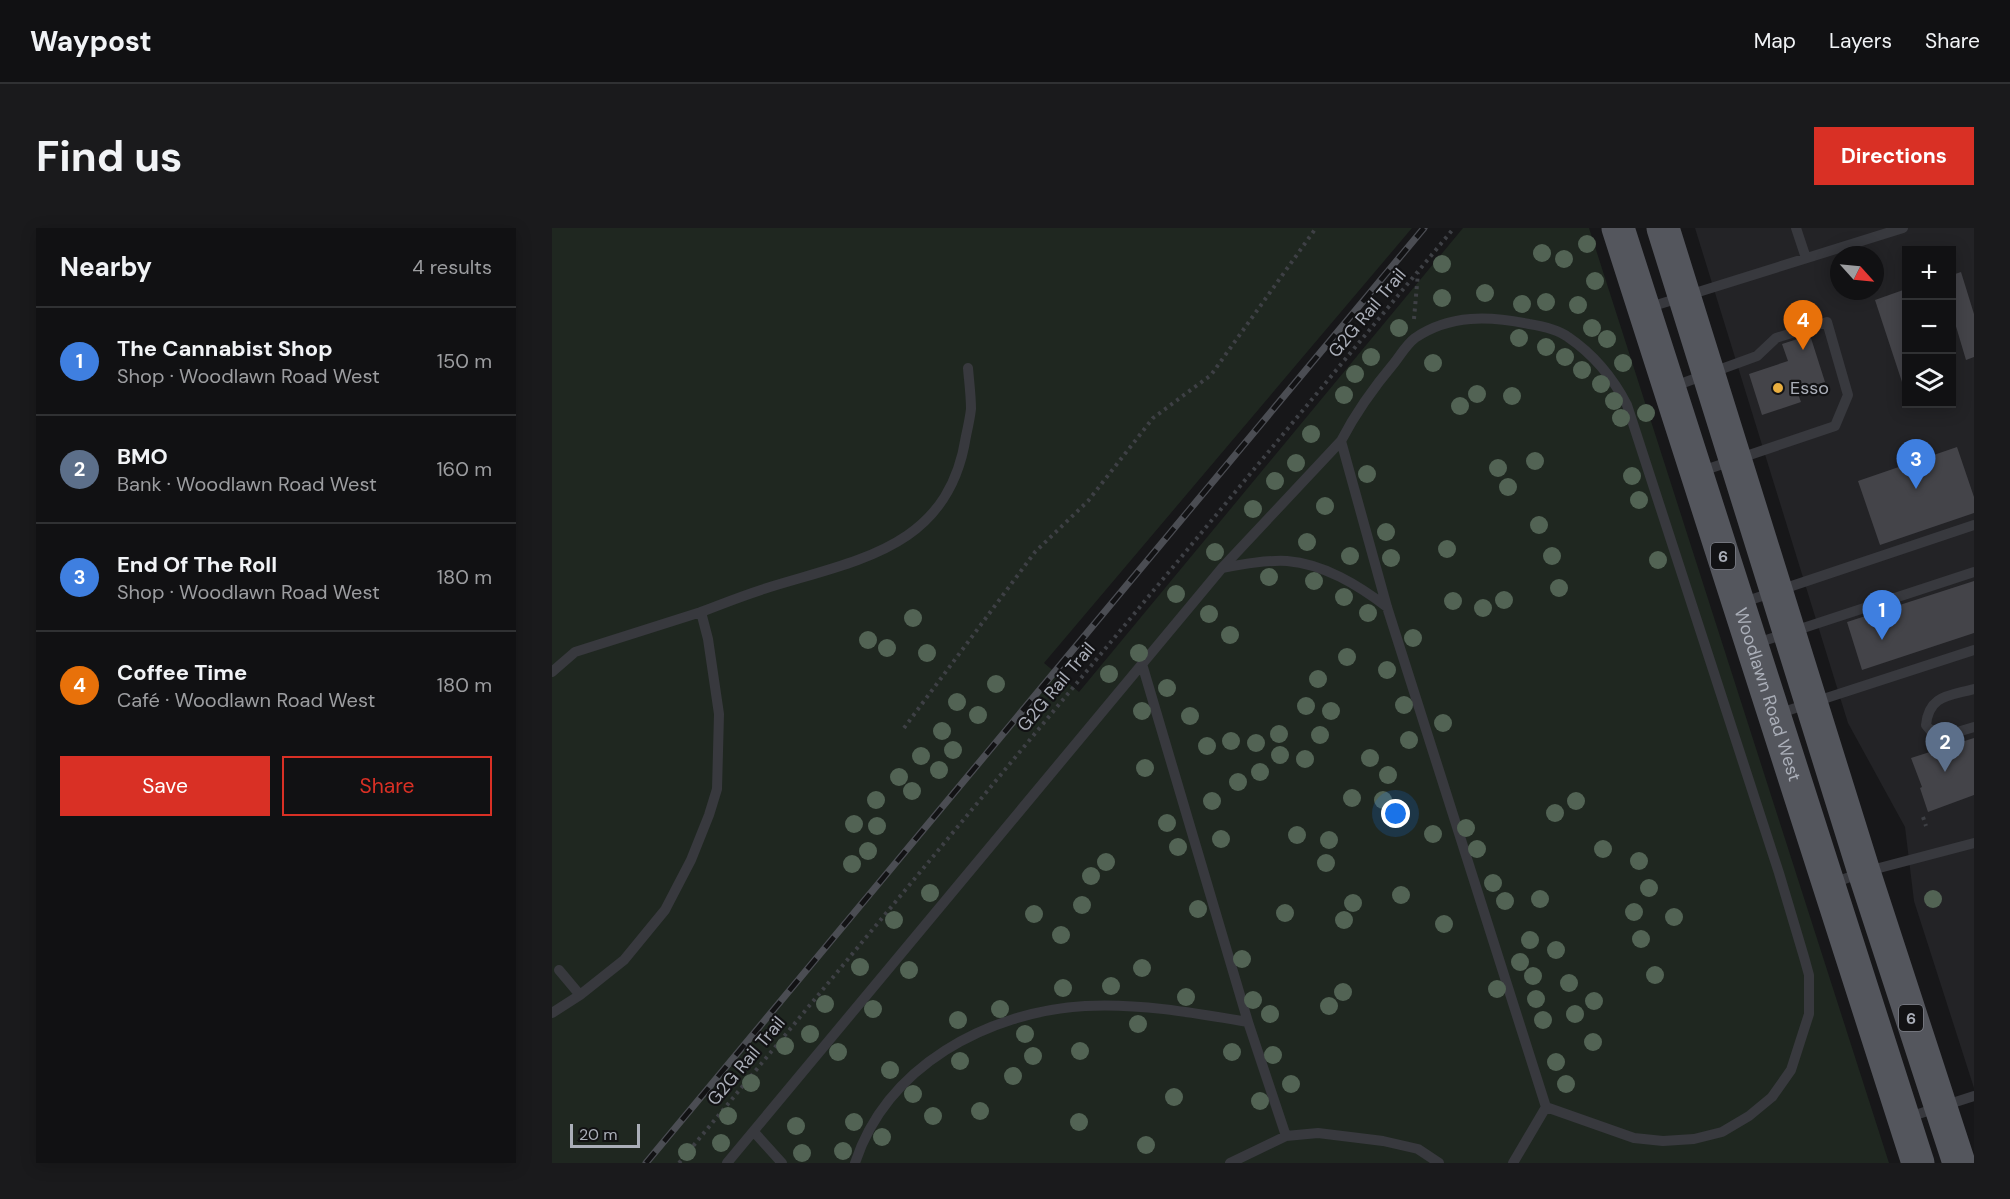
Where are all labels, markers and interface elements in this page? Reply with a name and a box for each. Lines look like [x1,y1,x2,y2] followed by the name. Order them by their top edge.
[30,23,152,60] text: Waypost
[1754,27,1796,55] text: Map
[1829,27,1892,55] text: Layers
[1925,27,1980,55] text: Share
[1814,127,1974,185] button: Directions
[36,129,182,184] text: Find us
[1830,246,1884,300] north arrow
[1902,246,1956,408] map controls
[1902,246,1956,300] button: +
[60,250,152,284] text: Nearby
[412,254,492,280] text: 4 results
[1323,263,1411,363] street label: G2G Rail Trail
[1784,300,1822,350] pin: 4
[1902,300,1956,354] button: −
[117,334,333,363] text: The Cannabist Shop
[76,348,83,374] text: 1
[437,348,492,374] text: 150 m
[1902,354,1956,408] button: layers
[117,363,380,389] text: Shop · Woodlawn Road West
[1790,376,1829,400] place label: Esso
[1771,381,1785,395] marker: Esso
[1896,440,1936,489] pin: 3
[117,442,168,471] text: BMO
[74,456,85,482] text: 2
[436,456,492,482] text: 160 m
[117,471,377,497] text: Bank · Woodlawn Road West
[1711,543,1735,569] road number: 6
[117,550,277,579] text: End Of The Roll
[73,564,86,590] text: 3
[437,564,492,590] text: 180 m
[117,579,380,605] text: Shop · Woodlawn Road West
[1862,590,1902,640] pin: 1
[1729,605,1807,784] street label: Woodlawn Road West
[1012,637,1100,737] street label: G2G Rail Trail
[117,658,247,687] text: Coffee Time
[73,672,86,698] text: 4
[437,672,492,698] text: 180 m
[117,687,375,713] text: Café · Woodlawn Road West
[1926,722,1964,772] pin: 2
[60,756,270,816] button: Save
[282,756,492,816] button: Share
[1381,799,1410,828] your location
[1899,1005,1923,1031] road number: 6
[702,1011,790,1111] street label: G2G Rail Trail
[570,1121,640,1148] scale bar
[579,1124,618,1145] text: 20 m

